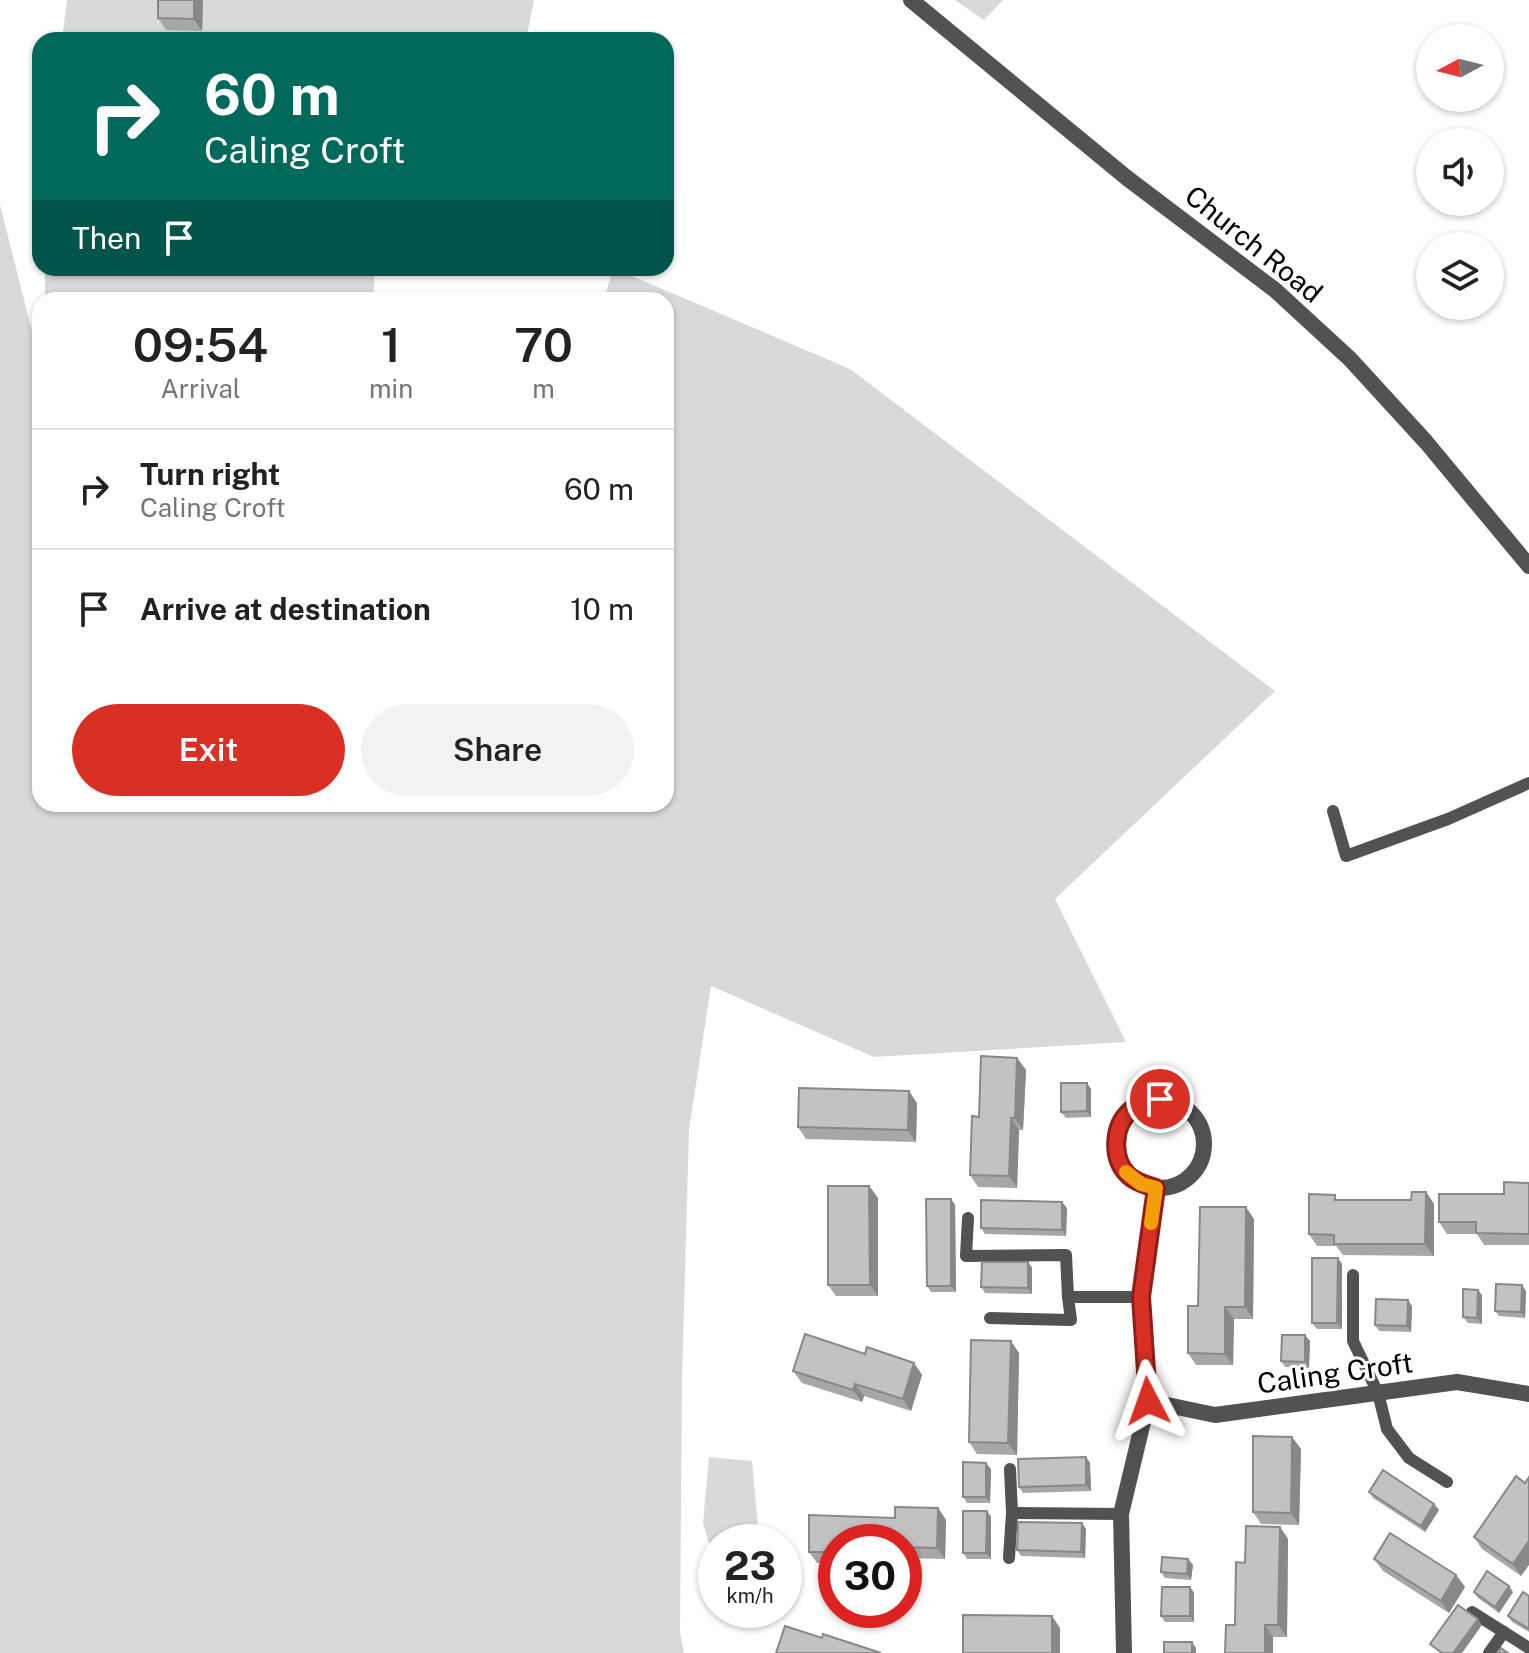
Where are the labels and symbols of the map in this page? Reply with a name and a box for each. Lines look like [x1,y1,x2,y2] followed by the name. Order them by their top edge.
[1416,24,1504,112] north arrow
[1179,178,1330,309] street label: Church Road
[1126,1065,1194,1133] pin
[1255,1345,1415,1400] street label: Caling Croft
[1106,1359,1190,1443] position arrow
[818,1524,922,1628] speed limit sign: 30

